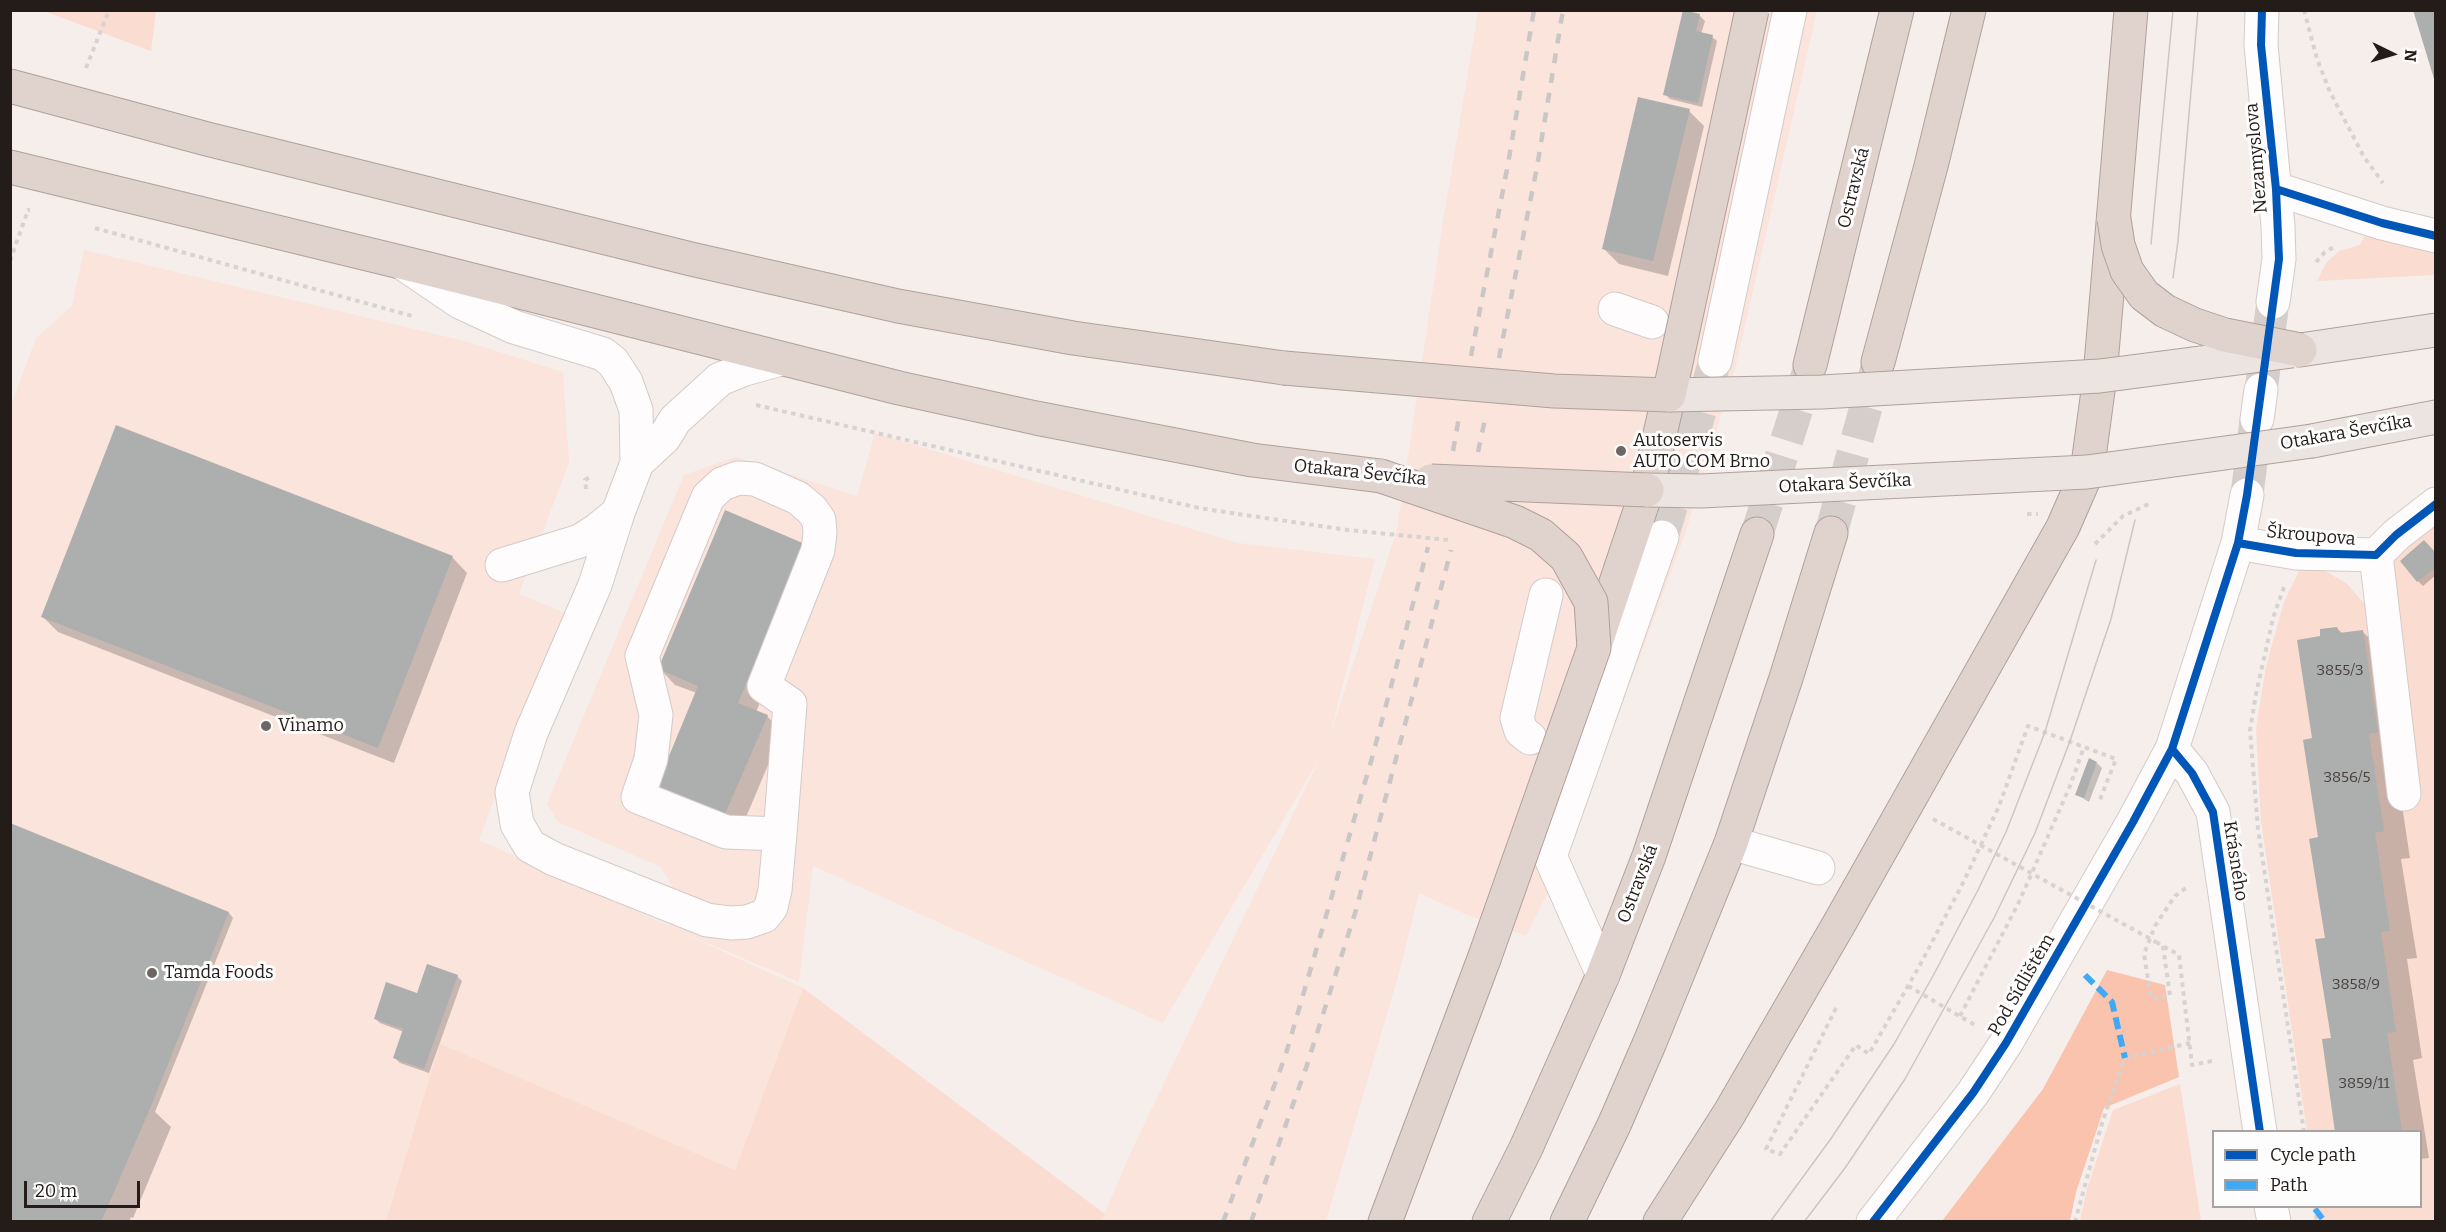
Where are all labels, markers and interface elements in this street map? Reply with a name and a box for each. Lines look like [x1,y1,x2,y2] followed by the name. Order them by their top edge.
[2362,24,2422,84] north arrow
[2400,49,2420,63] text: N
[2241,102,2273,214] street label: Nezamyslova
[1834,145,1874,231] street label: Ostravská
[2279,411,2413,455] street label: Otakara Ševčíka
[1633,430,1770,472] place label: Autoservis AUTO COM Brno
[1614,444,1628,458] marker: Autoservis AUTO COM Brno
[1293,455,1427,491] street label: Otakara Ševčíka
[1778,470,1912,498] street label: Otakara Ševčíka
[2265,521,2357,551] street label: Škroupova
[2317,662,2363,680] house number: 3855/3
[278,715,344,737] place label: Vinamo
[259,719,273,733] marker: Vinamo
[2323,769,2371,787] house number: 3856/5
[2218,819,2252,903] street label: Krásného
[1613,842,1663,926] street label: Ostravská
[1984,930,2060,1040] street label: Pod Sídlištěm
[164,962,274,984] place label: Tamda Foods
[145,966,159,980] marker: Tamda Foods
[2332,976,2380,994] house number: 3858/9
[2338,1075,2390,1093] house number: 3859/11
[2212,1130,2422,1208] legend
[2270,1144,2356,1166] text: Cycle path
[27,1169,142,1207] scale bar
[2270,1174,2308,1196] text: Path
[35,1180,77,1202] text: 20 m

